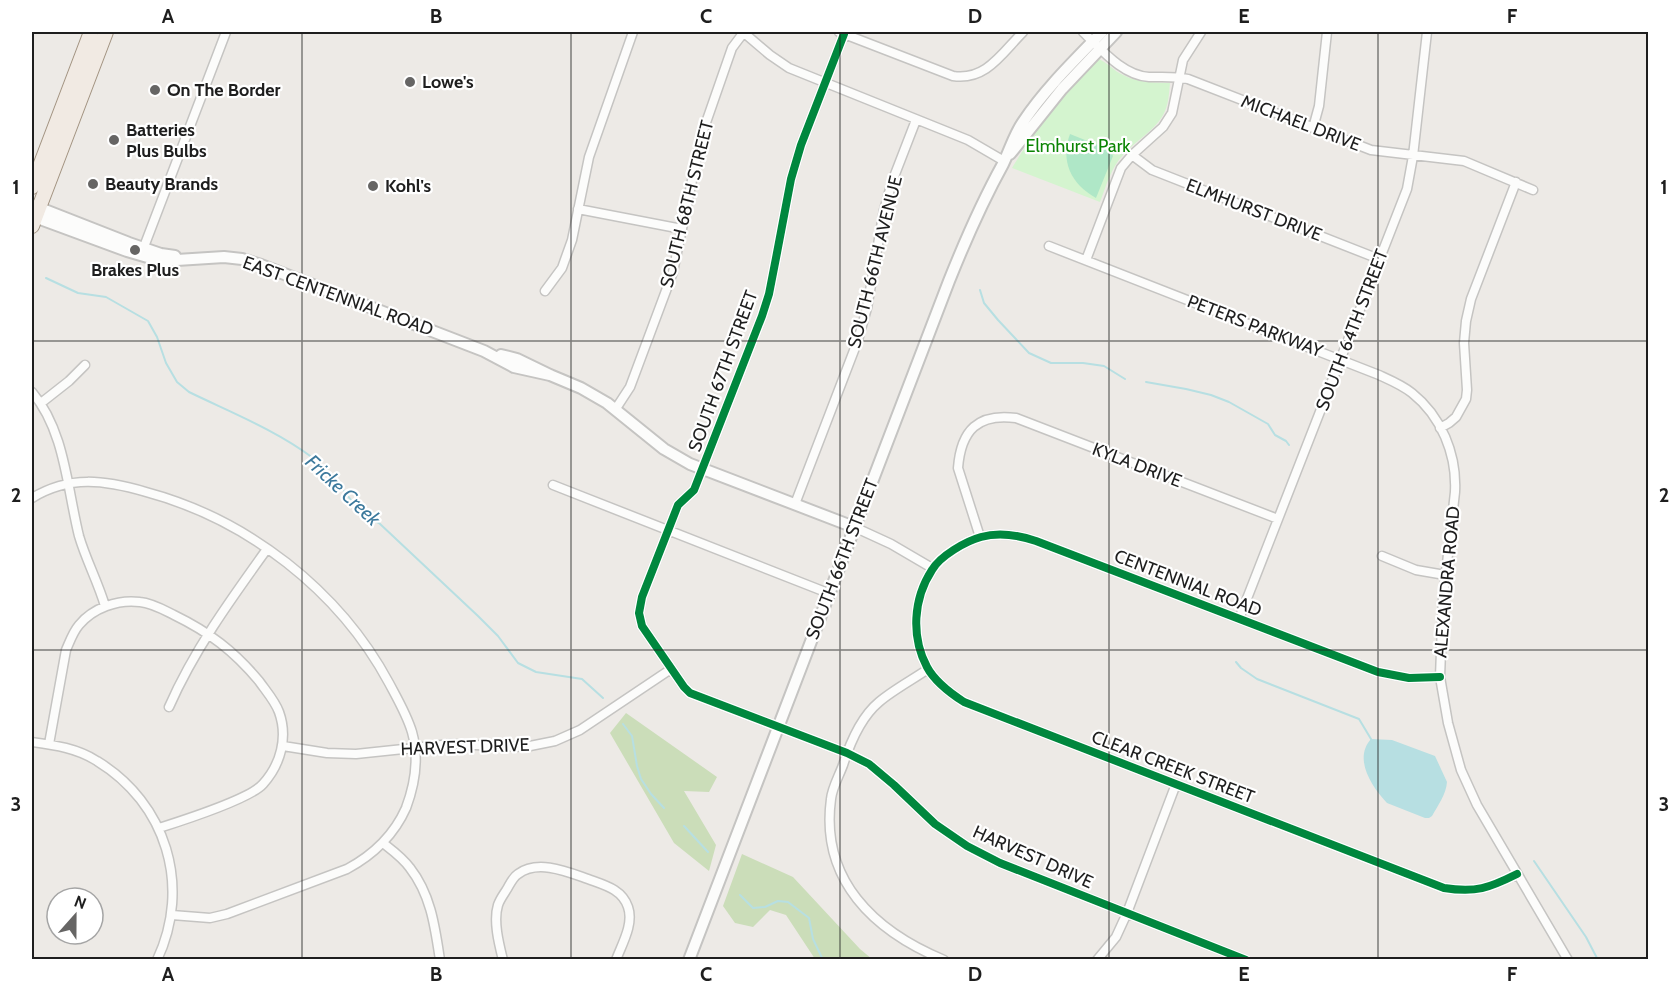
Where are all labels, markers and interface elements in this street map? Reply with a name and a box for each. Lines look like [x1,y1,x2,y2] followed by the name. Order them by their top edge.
[162,4,175,28] text: A
[430,4,442,28] text: B
[700,4,712,28] text: C
[968,4,982,28] text: D
[1238,4,1250,28] text: E
[1507,4,1518,28] text: F
[422,71,474,93] place label: Lowe's
[403,75,417,89] marker: Lowe's
[167,79,281,101] place label: On The Border
[148,83,162,97] marker: On The Border
[1238,90,1364,156] street label: MICHAEL DRIVE
[656,118,719,290] street label: SOUTH 68TH STREET
[126,119,207,162] place label: Batteries Plus Bulbs
[107,133,121,147] marker: Batteries Plus Bulbs
[1026,135,1131,157] park label: Elmhurst Park
[105,173,218,195] place label: Beauty Brands
[843,173,907,351] street label: SOUTH 66TH AVENUE
[1183,174,1325,246] street label: ELMHURST DRIVE
[12,175,20,199] text: 1
[385,175,432,197] place label: Kohl's
[1660,175,1668,199] text: 1
[86,177,100,191] marker: Beauty Brands
[366,179,380,193] marker: Kohl's
[128,243,142,257] marker: Brakes Plus
[1311,246,1393,414] street label: SOUTH 64TH STREET
[240,251,436,341] street label: EAST CENTENNIAL ROAD
[91,259,179,281] place label: Brakes Plus
[684,287,763,455] street label: SOUTH 67TH STREET
[1184,290,1327,362] street label: PETERS PARKWAY
[1089,438,1185,492] street label: KYLA DRIVE
[301,449,387,532] water label: Fricke Creek
[801,475,883,643] street label: SOUTH 66TH STREET
[11,483,21,507] text: 2
[1659,483,1669,507] text: 2
[1429,505,1465,659] street label: ALEXANDRA ROAD
[1111,545,1265,621] street label: CENTENNIAL ROAD
[1088,726,1258,808] street label: CLEAR CREEK STREET
[400,734,530,760] street label: HARVEST DRIVE
[11,792,21,816] text: 3
[1659,792,1669,816] text: 3
[970,821,1096,893] street label: HARVEST DRIVE
[45,886,105,946] north arrow
[72,892,89,913] text: N
[162,962,175,986] text: A
[430,962,442,986] text: B
[700,962,712,986] text: C
[968,962,982,986] text: D
[1238,962,1250,986] text: E
[1507,962,1518,986] text: F

